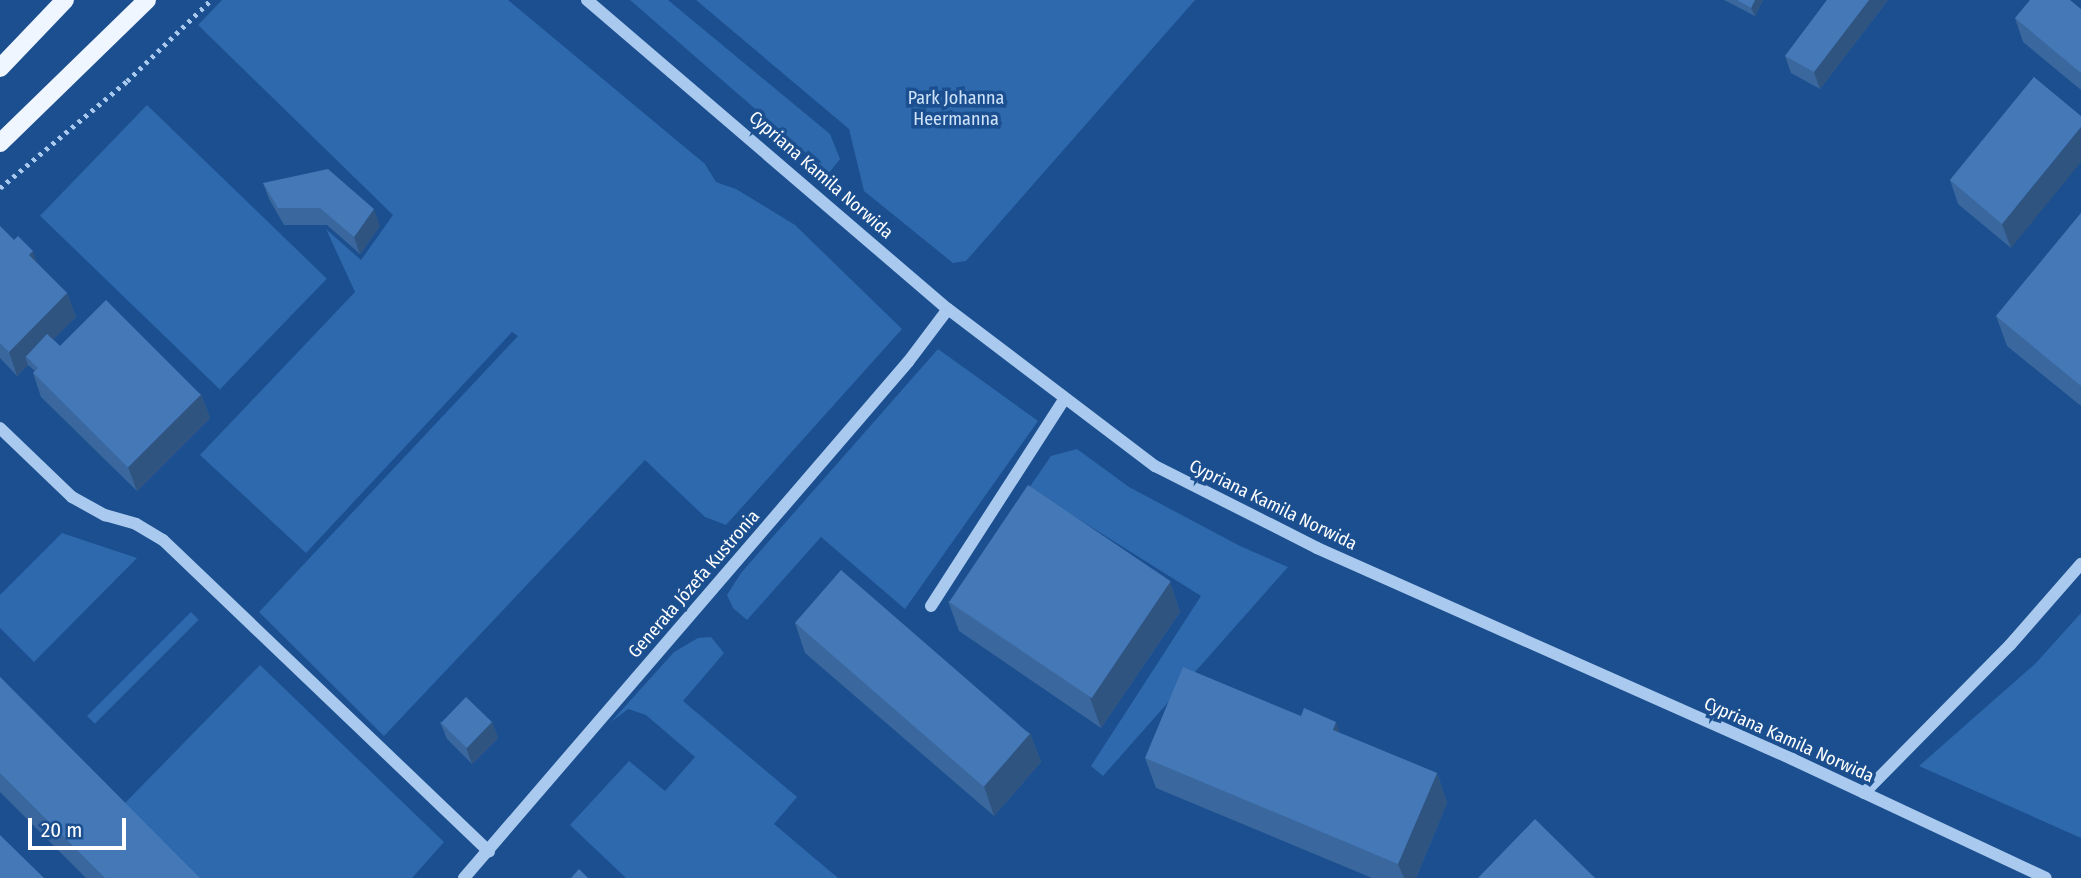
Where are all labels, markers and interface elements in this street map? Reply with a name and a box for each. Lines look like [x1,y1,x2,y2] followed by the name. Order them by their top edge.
[908,88,1004,130] park label: Park Johanna Heermanna
[745,107,897,243] street label: Cypriana Kamila Norwida
[1186,455,1360,555] street label: Cypriana Kamila Norwida
[624,506,764,662] street label: Generała Józefa Kustronia
[1701,693,1877,787] street label: Cypriana Kamila Norwida
[32,804,130,848] scale bar
[41,817,82,843] text: 20 m

